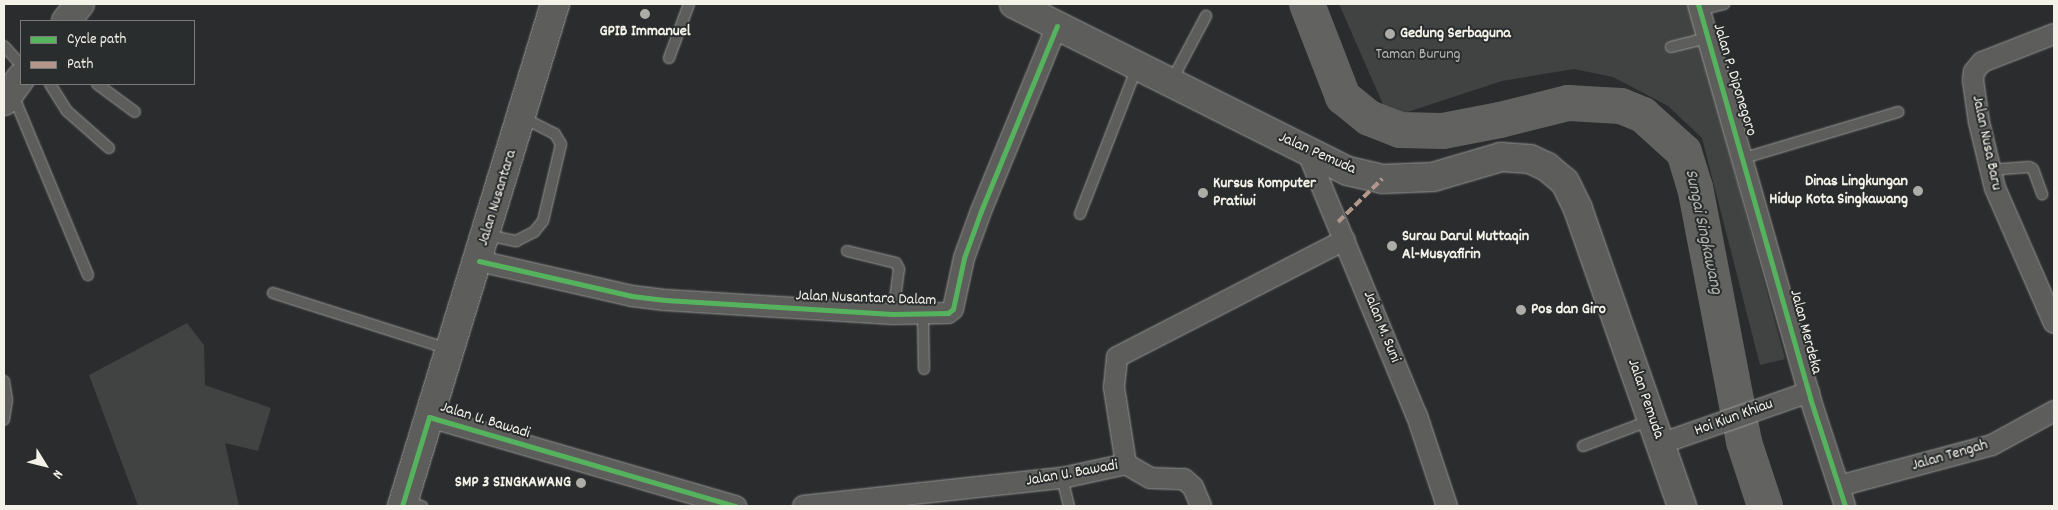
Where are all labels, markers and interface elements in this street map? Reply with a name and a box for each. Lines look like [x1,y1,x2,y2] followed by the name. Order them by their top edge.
[639,8,651,20] marker: GPIB Immanuel
[20,20,195,85] legend
[1708,21,1760,139] street label: Jalan P. Diponegoro
[599,22,691,42] place label: GPIB Immanuel
[1400,24,1511,44] place label: Gedung Serbaguna
[1384,28,1396,40] marker: Gedung Serbaguna
[67,29,126,51] text: Cycle path
[1375,45,1461,65] park label: Taman Burung
[67,54,93,76] text: Path
[1967,94,2005,192] street label: Jalan Nusa Baru
[1275,128,1359,180] street label: Jalan Pemuda
[474,148,522,248] street label: Jalan Nusantara
[1678,168,1726,296] water label: Sungai Singkawang
[1769,172,1908,210] place label: Dinas Lingkungan Hidup Kota Singkawang
[1213,174,1316,212] place label: Kursus Komputer Pratiwi
[1912,185,1924,197] marker: Dinas Lingkungan Hidup Kota Singkawang
[1197,187,1209,199] marker: Kursus Komputer Pratiwi
[1402,227,1529,265] place label: Surau Darul Muttaqin Al-Musyafirin
[1386,240,1398,252] marker: Surau Darul Muttaqin Al-Musyafirin
[795,287,937,311] street label: Jalan Nusantara Dalam
[1358,288,1404,366] street label: Jalan M. Suni
[1785,288,1825,376] street label: Jalan Merdeka
[1531,300,1606,320] place label: Pos dan Giro
[1515,304,1527,316] marker: Pos dan Giro
[1622,357,1668,441] street label: Jalan Pemuda
[1692,395,1776,441] street label: Hoi Kiun Khiau
[438,398,532,444] street label: Jalan U. Bawadi
[1910,436,1990,476] street label: Jalan Tengah
[20,440,70,490] north arrow
[1025,456,1119,492] street label: Jalan U. Bawadi
[47,465,67,482] text: N
[455,473,571,493] place label: SMP 3 SINGKAWANG
[575,477,587,489] marker: SMP 3 SINGKAWANG

